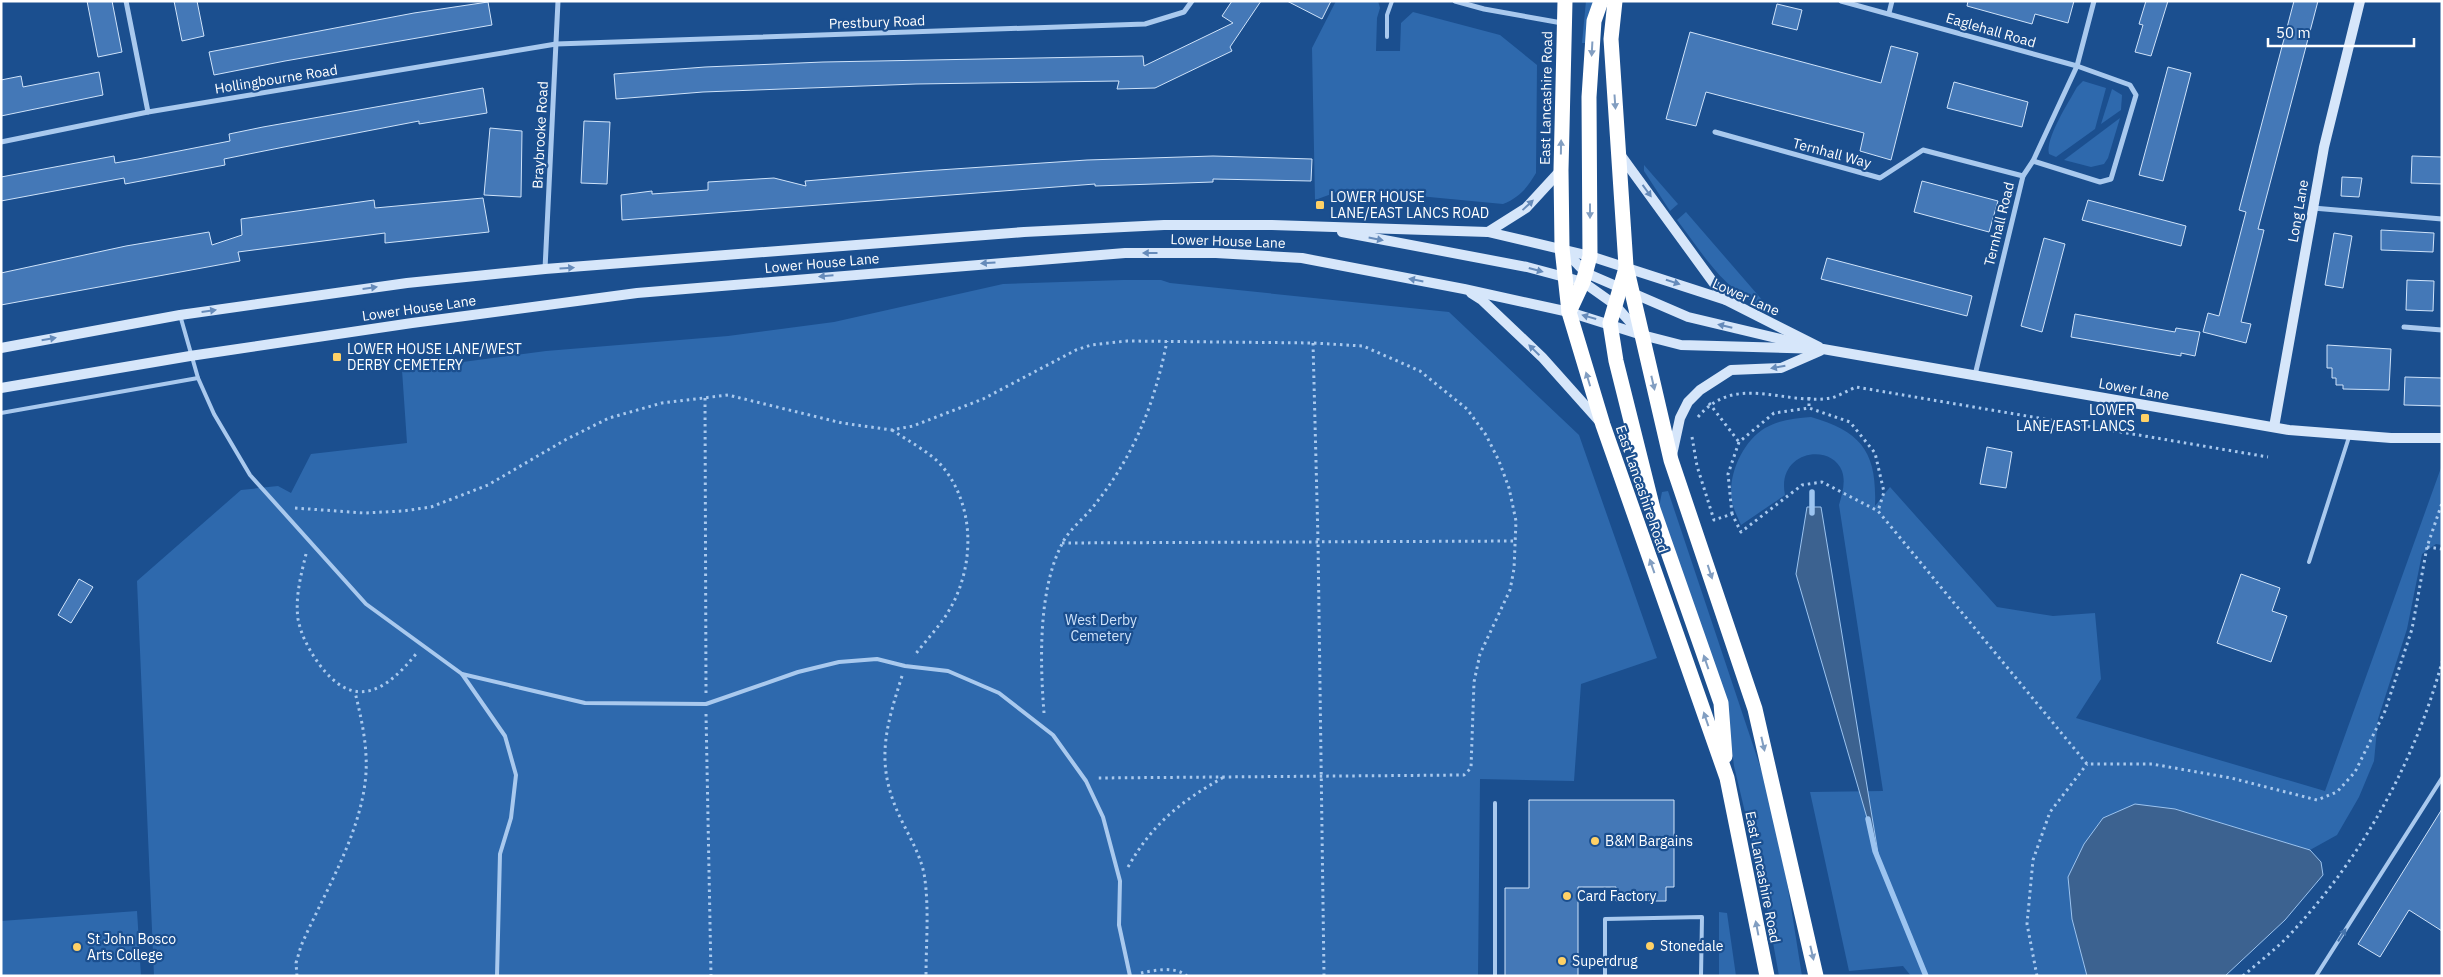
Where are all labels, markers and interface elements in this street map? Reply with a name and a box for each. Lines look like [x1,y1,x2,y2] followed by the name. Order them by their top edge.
[1944,9,2038,51] street label: Eaglehall Road
[828,11,926,33] street label: Prestbury Road
[2268,15,2414,47] scale bar
[2276,23,2311,42] text: 50 m
[1536,31,1556,165] street label: East Lancashire Road
[1587,41,1595,57] one-way arrow
[213,60,339,98] street label: Hollingbourne Road
[528,81,552,189] street label: Braybrooke Road
[1611,94,1619,110] one-way arrow
[1791,134,1873,172] street label: Ternhall Way
[1557,139,1565,155] one-way arrow
[2284,178,2312,244] street label: Long Lane
[1980,180,2018,268] street label: Ternhall Road
[1642,184,1652,198] one-way arrow
[1330,188,1489,222] place label: LOWER HOUSE LANE/EAST LANCS ROAD
[1314,199,1326,211] marker: LOWER HOUSE LANE/EAST LANCS ROAD
[1522,199,1534,211] one-way arrow
[1586,203,1594,219] one-way arrow
[1170,230,1286,252] street label: Lower House Lane
[1369,235,1385,243] one-way arrow
[764,249,880,277] street label: Lower House Lane
[1142,249,1158,257] one-way arrow
[980,259,996,267] one-way arrow
[559,263,575,271] one-way arrow
[1528,266,1543,274] one-way arrow
[818,273,834,281] one-way arrow
[1710,274,1783,320] street label: Lower Lane
[1407,275,1423,283] one-way arrow
[1665,279,1680,286] one-way arrow
[362,284,378,292] one-way arrow
[361,291,478,325] street label: Lower House Lane
[202,306,218,314] one-way arrow
[1582,313,1597,321] one-way arrow
[1717,322,1732,330] one-way arrow
[42,334,58,342] one-way arrow
[347,340,522,374] place label: LOWER HOUSE LANE/WEST DERBY CEMETERY
[1529,344,1541,356] one-way arrow
[331,351,343,363] marker: LOWER HOUSE LANE/WEST DERBY CEMETERY
[1770,363,1786,371] one-way arrow
[1584,372,1592,387] one-way arrow
[2097,374,2171,404] street label: Lower Lane
[1649,375,1657,390] one-way arrow
[2016,401,2135,435] place label: LOWER LANE/EAST LANCS
[2139,412,2151,424] marker: LOWER LANE/EAST LANCS
[1612,423,1672,555] street label: East Lancashire Road
[1648,558,1656,573] one-way arrow
[1707,564,1714,579] one-way arrow
[1065,611,1137,645] park label: West Derby Cemetery
[1702,654,1710,669] one-way arrow
[1702,712,1709,727] one-way arrow
[1759,736,1767,751] one-way arrow
[1741,809,1785,945] street label: East Lancashire Road
[1605,832,1693,850] place label: B&M Bargains
[1589,835,1601,847] marker: B&M Bargains
[1577,887,1656,905] place label: Card Factory
[1561,890,1573,902] marker: Card Factory
[1753,920,1761,936] one-way arrow
[2337,928,2347,941] one-way arrow
[87,930,176,964] place label: St John Bosco Arts College
[1660,937,1724,955] place label: Stonedale
[1644,940,1656,952] marker: Stonedale
[71,941,83,953] marker: St John Bosco Arts College
[1808,946,1816,961] one-way arrow
[1572,952,1638,970] place label: Superdrug
[1556,955,1568,967] marker: Superdrug

